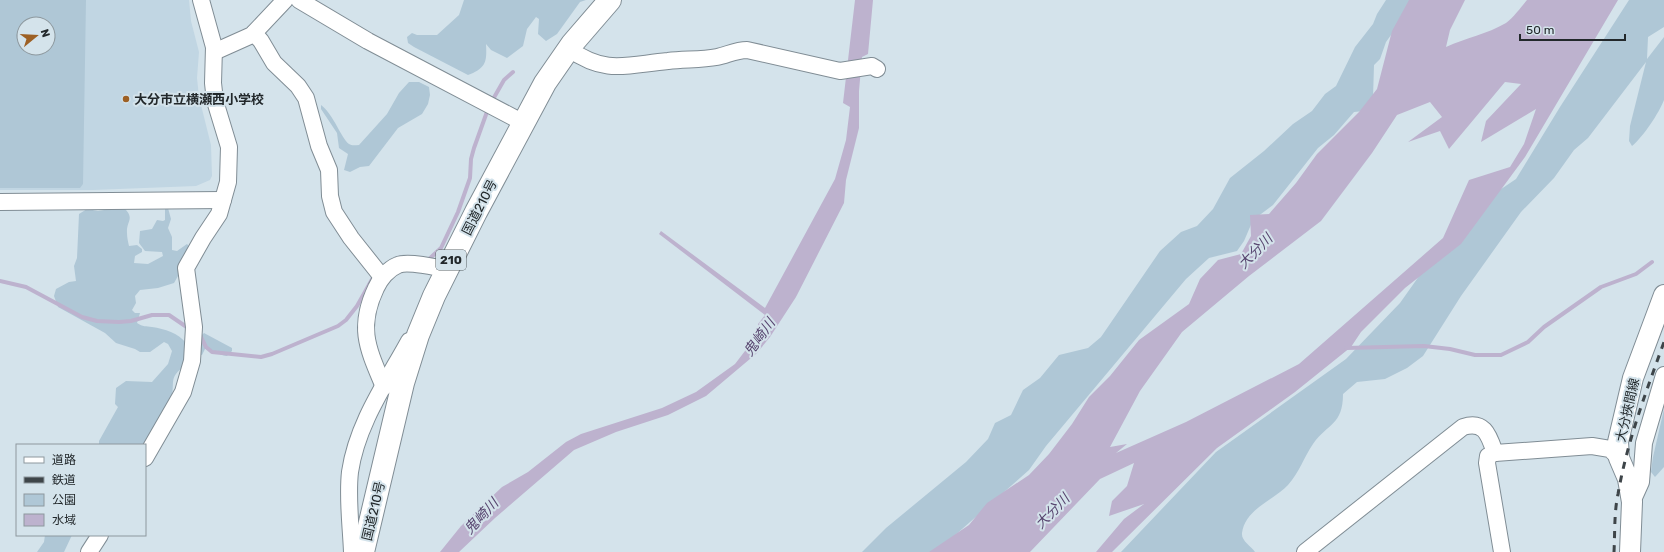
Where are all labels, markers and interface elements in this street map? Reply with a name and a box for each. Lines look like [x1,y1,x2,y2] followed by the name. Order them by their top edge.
[16,16,56,56] north arrow
[1520,16,1625,42] scale bar
[1526,23,1554,37] text: 50 m
[38,27,52,39] text: N
[134,92,264,107] place label: 大分市立横瀬西小学校
[121,94,131,104] marker: 大分市立横瀬西小学校
[459,177,500,238] street label: 国道210号
[1235,229,1277,272] water label: 大分川
[436,250,466,270] road number: 210
[740,314,780,359] water label: 鬼崎川
[1613,377,1642,443] street label: 大分挾間線
[16,444,146,536] legend
[52,453,76,467] text: 道路
[52,473,76,487] text: 鉄道
[359,480,388,542] street label: 国道210号
[1032,489,1074,532] water label: 大分川
[52,493,76,507] text: 公園
[461,494,503,537] water label: 鬼崎川
[52,513,76,527] text: 水域

